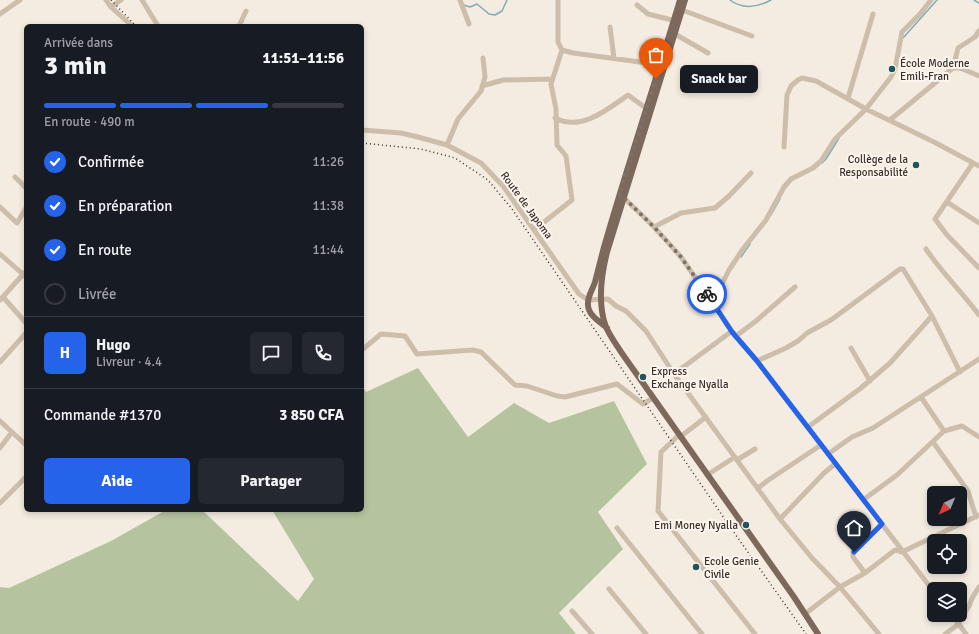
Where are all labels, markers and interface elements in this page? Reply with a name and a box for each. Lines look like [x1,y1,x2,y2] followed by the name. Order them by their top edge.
[44,35,113,51] text: Arrivée dans
[639,38,673,79] pin
[645,44,667,66] icon: bag
[263,49,344,67] text: 11:51–11:56
[44,50,107,82] text: 3 min
[900,56,969,83] place label: École Moderne Emili-Fran
[887,64,897,74] marker: École Moderne Emili-Fran
[680,65,758,93] callout: Snack bar
[691,71,747,87] text: Snack bar
[44,114,135,130] text: En route · 490 m
[44,151,66,173] icon: check
[78,153,144,171] text: Confirmée
[839,153,908,179] place label: Collège de la Responsabilité
[312,154,344,170] text: 11:26
[911,160,921,170] marker: Collège de la Responsabilité
[498,169,556,242] street label: Route de Japoma
[44,195,66,217] icon: check
[78,197,173,215] text: En préparation
[312,198,344,214] text: 11:38
[44,239,66,261] icon: check
[78,241,132,259] text: En route
[312,242,344,258] text: 11:44
[687,274,727,314] courier
[696,283,718,305] icon: bike
[78,285,117,303] text: Livrée
[250,332,292,374] button: chat
[302,332,344,374] button: phone
[96,336,130,354] text: Hugo
[60,344,70,362] text: H
[96,354,162,370] text: Livreur · 4.4
[651,365,729,391] place label: Express Exchange Nyalla
[638,372,648,382] marker: Express Exchange Nyalla
[44,406,161,424] text: Commande #1370
[279,406,344,424] text: 3 850 CFA
[44,458,190,504] button: Aide
[198,458,344,504] button: Partager
[927,486,967,526] north arrow
[927,486,967,622] map controls
[837,511,871,552] pin
[843,517,865,539] icon: home
[654,519,738,532] place label: Emi Money Nyalla
[741,520,751,530] marker: Emi Money Nyalla
[927,534,967,574] button: locate
[704,555,759,581] place label: Ecole Genie Civile
[691,562,701,572] marker: Ecole Genie Civile
[927,582,967,622] button: layers

